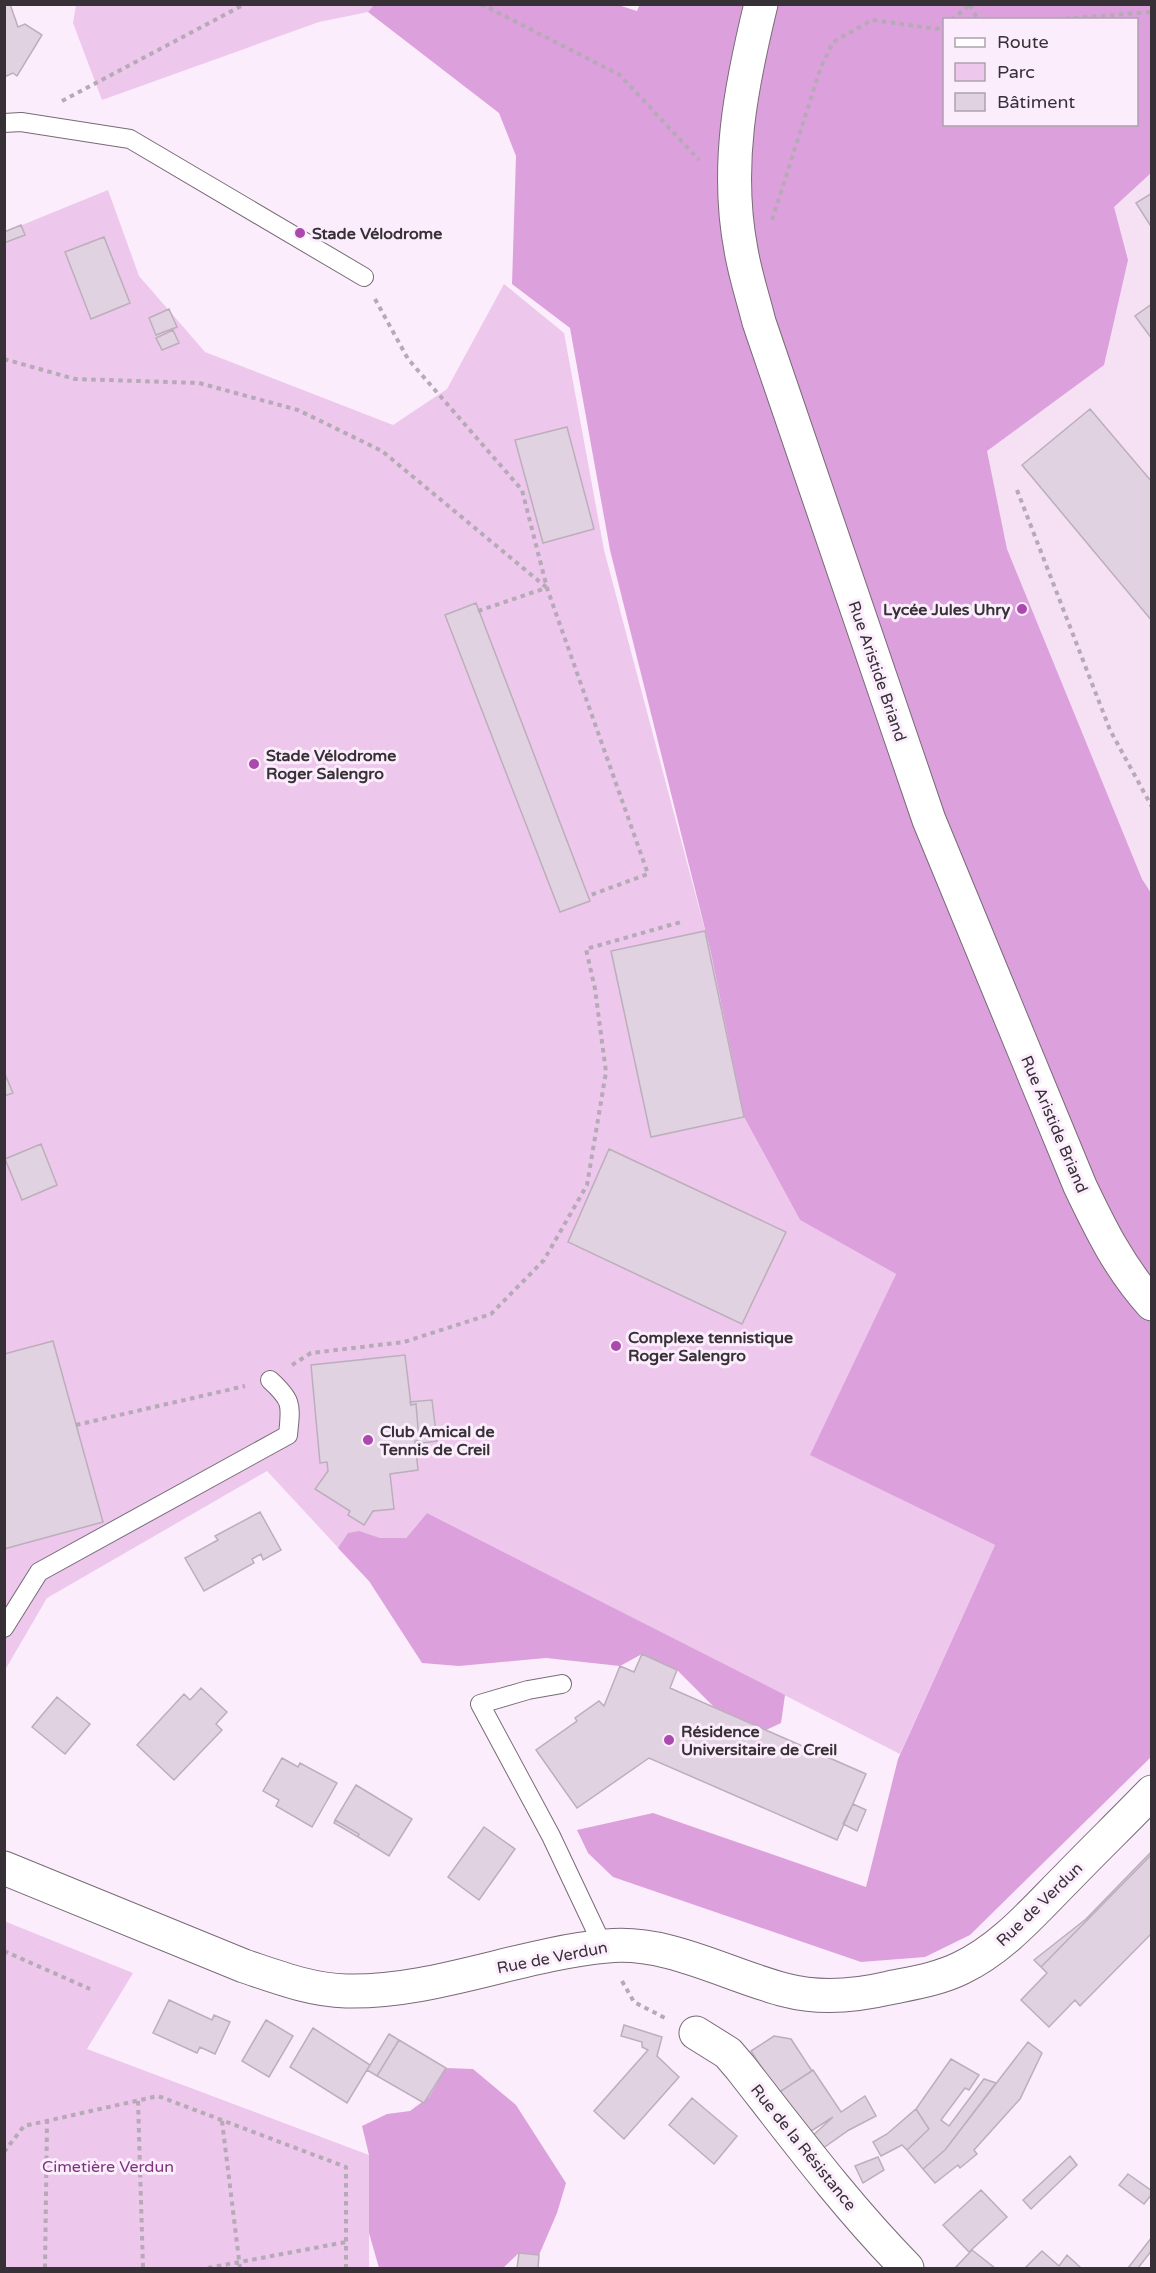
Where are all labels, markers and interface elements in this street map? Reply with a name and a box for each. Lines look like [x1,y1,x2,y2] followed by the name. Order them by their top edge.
[943,18,1138,126] legend
[997,31,1049,53] text: Route
[997,61,1035,83] text: Parc
[997,91,1075,113] text: Bâtiment
[312,224,442,244] place label: Stade Vélodrome
[293,226,307,240] marker: Stade Vélodrome
[844,598,910,744] street label: Rue Aristide Briand
[883,600,1010,620] place label: Lycée Jules Uhry
[1015,602,1029,616] marker: Lycée Jules Uhry
[266,746,396,784] place label: Stade Vélodrome Roger Salengro
[247,757,261,771] marker: Stade Vélodrome Roger Salengro
[1016,1053,1092,1196] street label: Rue Aristide Briand
[628,1328,793,1366] place label: Complexe tennistique Roger Salengro
[609,1339,623,1353] marker: Complexe tennistique Roger Salengro
[379,1422,494,1460] place label: Club Amical de Tennis de Creil
[361,1433,375,1447] marker: Club Amical de Tennis de Creil
[681,1722,837,1760] place label: Résidence Universitaire de Creil
[662,1733,676,1747] marker: Résidence Universitaire de Creil
[992,1858,1087,1951] street label: Rue de Verdun
[495,1937,609,1979] street label: Rue de Verdun
[746,2080,860,2215] street label: Rue de la Résistance
[42,2157,174,2177] park label: Cimetière Verdun

